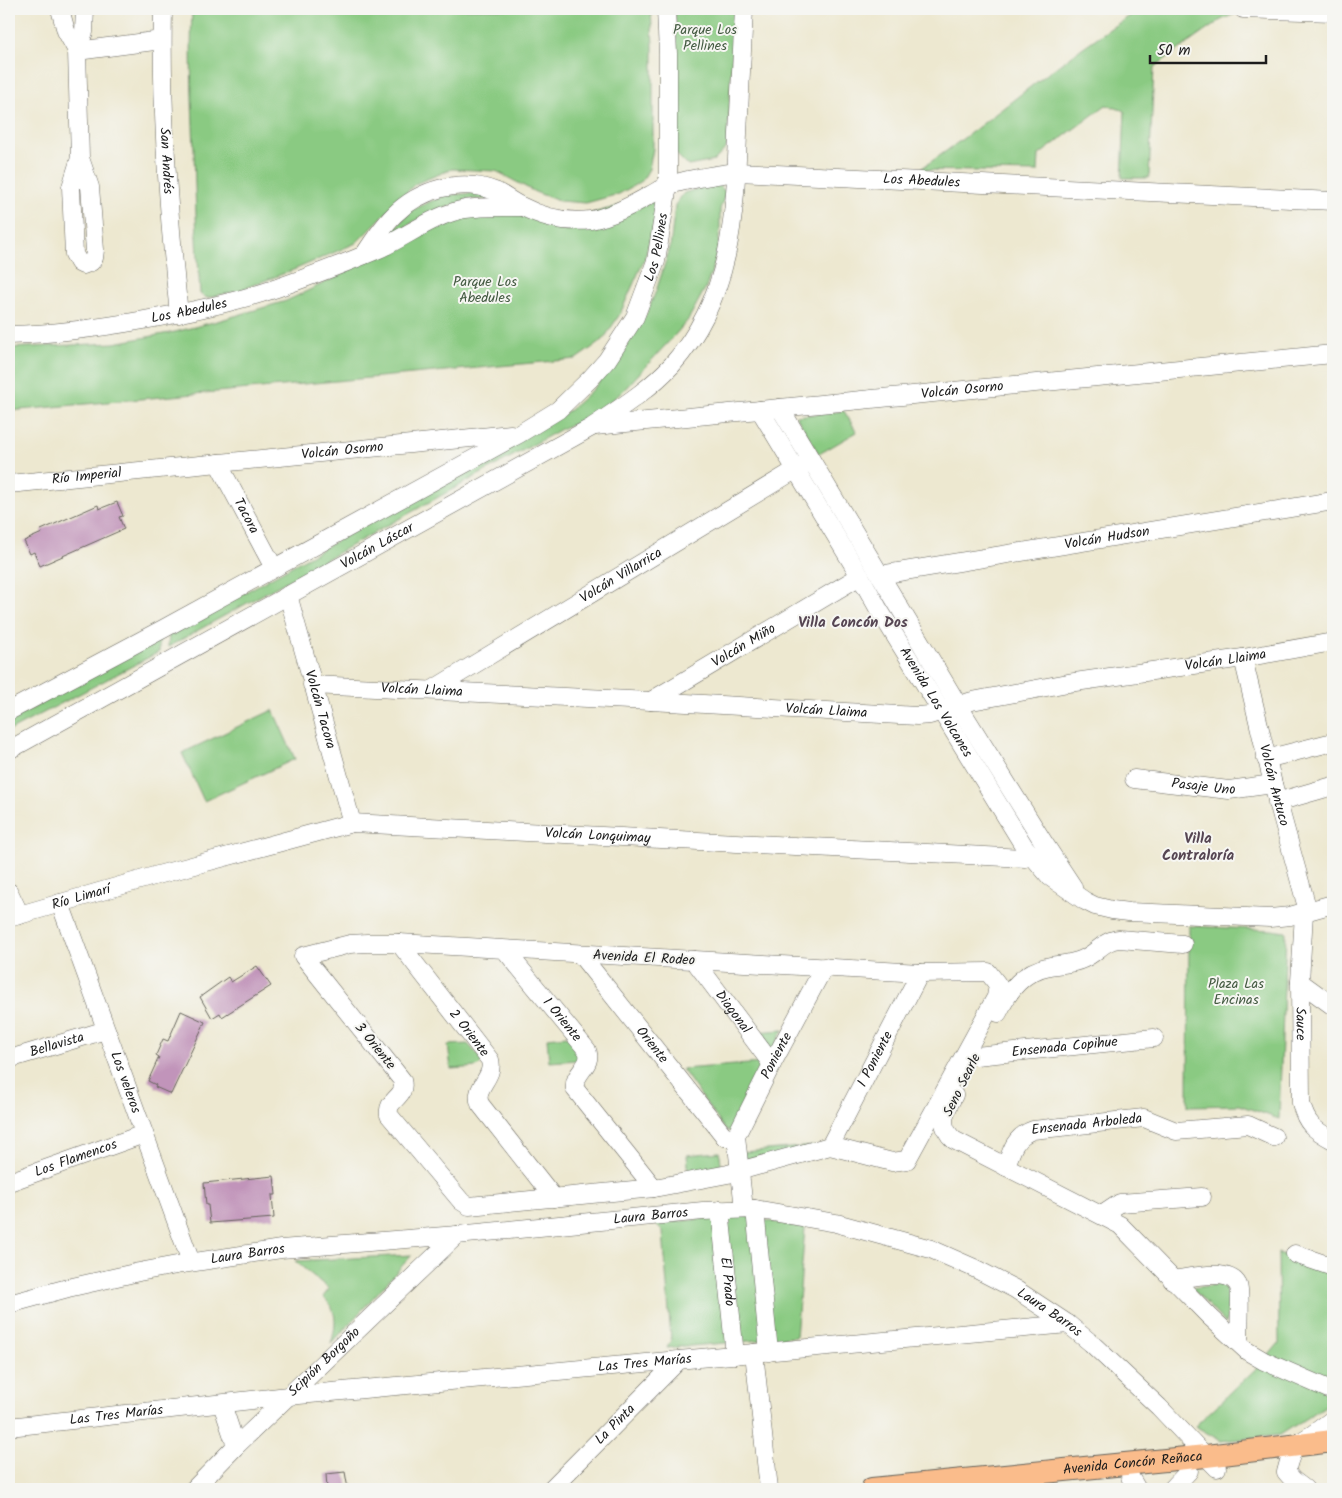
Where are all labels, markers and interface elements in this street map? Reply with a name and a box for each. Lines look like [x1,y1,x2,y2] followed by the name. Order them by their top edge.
[673,19,737,57] park label: Parque Los Pellines
[1150,32,1266,64] scale bar
[1157,39,1191,63] text: 50 m
[153,127,179,195] street label: San Andrés
[882,168,961,194] street label: Los Abedules
[638,211,674,285] street label: Los Pellines
[453,271,517,309] park label: Parque Los Abedules
[149,292,230,330] street label: Los Abedules
[920,375,1004,405] street label: Volcán Osorno
[300,436,385,466] street label: Volcán Osorno
[51,462,123,491] street label: Río Imperial
[228,494,265,538] street label: Tacora
[337,516,419,575] street label: Volcán Láscar
[1063,520,1151,556] street label: Volcán Hudson
[576,542,666,609] street label: Volcán Villarrica
[798,611,908,635] district label: Villa Concón Dos
[707,618,780,673] street label: Volcán Miño
[893,643,978,762] street label: Avenida Los Volcanes
[1184,643,1268,677] street label: Volcán Llaima
[299,668,342,752] street label: Volcán Tacora
[380,677,463,703] street label: Volcán Llaima
[785,698,868,724] street label: Volcán Llaima
[1253,742,1295,829] street label: Volcán Antuco
[1170,772,1237,801] street label: Pasaje Uno
[544,822,651,850] street label: Volcán Lonquimay
[1162,827,1234,868] district label: Villa Contraloría
[49,877,116,916] street label: Río Limarí
[592,944,696,972] street label: Avenida El Rodeo
[1208,973,1264,1011] park label: Plaza Las Encinas
[709,986,757,1039] street label: Diagonal
[537,992,588,1047] street label: 1 Oriente
[443,1004,495,1062] street label: 2 Oriente
[1289,1007,1311,1041] street label: Sauce
[349,1017,401,1075] street label: 3 Oriente
[630,1022,674,1069] street label: Oriente
[27,1026,87,1063] street label: Bellavista
[852,1027,899,1091] street label: 1 Poniente
[755,1028,798,1083] street label: Poniente
[1010,1031,1119,1063] street label: Ensenada Copihue
[104,1048,147,1117] street label: Los veleros
[937,1049,987,1120] street label: Seno Searle
[1030,1107,1143,1141] street label: Ensenada Arboleda
[31,1133,120,1183] street label: Los Flamencos
[612,1202,689,1231] street label: Laura Barros
[209,1238,286,1271] street label: Laura Barros
[714,1256,741,1307] street label: El Prado
[1012,1282,1087,1342] street label: Laura Barros
[283,1322,365,1402] street label: Scipión Borgoño
[597,1348,693,1378] street label: Las Tres Marías
[68,1399,164,1431] street label: Las Tres Marías
[590,1399,641,1450] street label: La Pinta
[1062,1445,1203,1481] street label: Avenida Concón Reñaca

